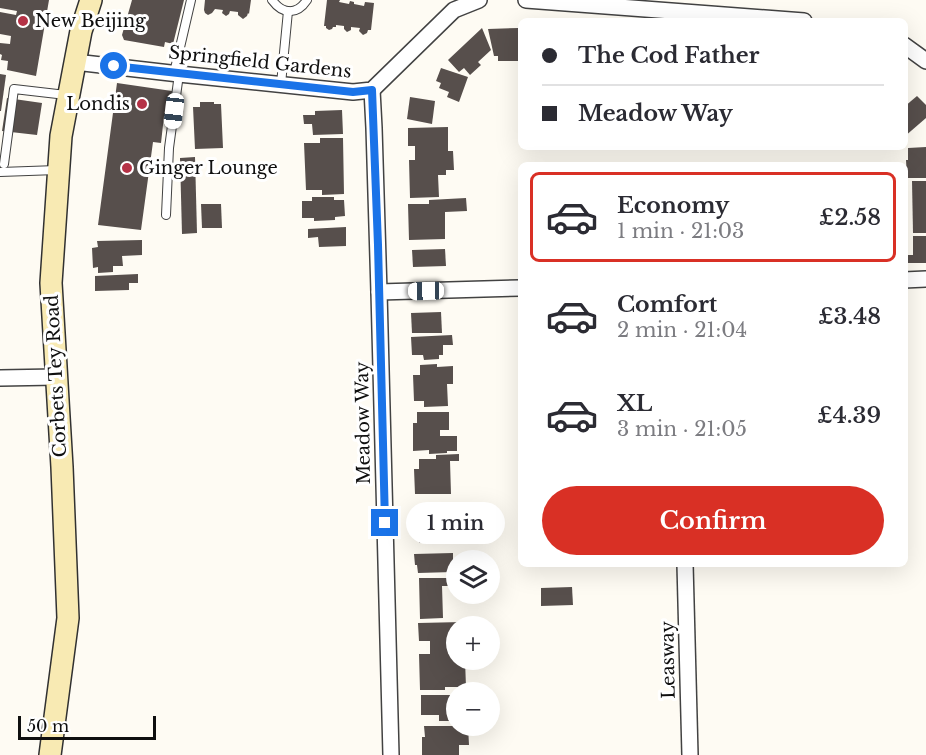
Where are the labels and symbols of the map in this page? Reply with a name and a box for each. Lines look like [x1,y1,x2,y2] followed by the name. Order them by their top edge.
[35,10,146,32] place label: New Beijing
[16,14,30,28] marker: New Beijing
[167,41,353,83] street label: Springfield Gardens
[100,52,127,79] route start
[163,92,185,130] car
[66,93,130,115] place label: Londis
[135,97,149,111] marker: Londis
[139,157,278,179] place label: Ginger Lounge
[120,161,134,175] marker: Ginger Lounge
[408,282,444,300] car
[41,294,71,458] street label: Corbets Tey Road
[351,361,375,485] street label: Meadow Way
[406,502,505,544] callout: 1 min
[371,509,398,536] route end
[656,620,680,699] street label: Leasway
[18,713,156,740] scale bar

